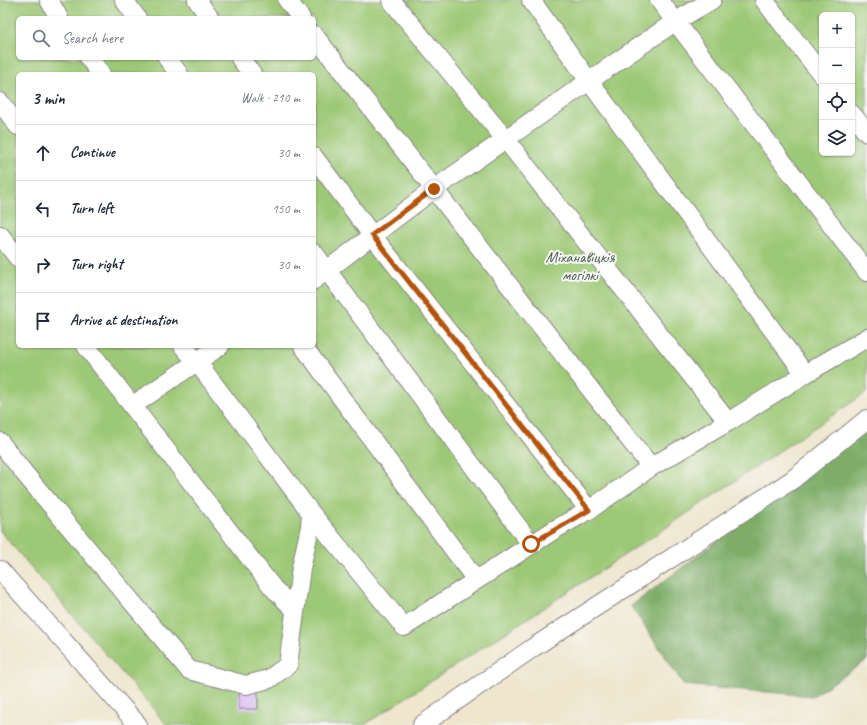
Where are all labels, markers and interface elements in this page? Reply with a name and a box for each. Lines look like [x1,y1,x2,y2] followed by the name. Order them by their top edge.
[819,12,855,156] map controls
[819,12,855,48] button: +
[16,16,316,60] search box
[30,27,52,49] icon: search
[62,29,123,48] text: Search here
[819,48,855,84] button: −
[819,84,855,120] button: locate
[32,88,65,109] text: 3 min
[241,90,300,106] text: Walk · 210 m
[819,120,855,156] button: layers
[32,142,54,164] icon: ahead
[70,143,115,162] text: Continue
[278,145,300,161] text: 30 m
[425,180,443,198] route end
[32,198,54,220] icon: left
[70,199,113,218] text: Turn left
[272,201,300,217] text: 150 m
[545,247,616,285] park label: Міханавіцкія могілкі
[32,254,54,276] icon: right
[70,255,123,274] text: Turn right
[278,257,300,273] text: 30 m
[32,310,54,332] icon: arrive
[70,311,177,330] text: Arrive at destination
[522,535,540,553] route start

